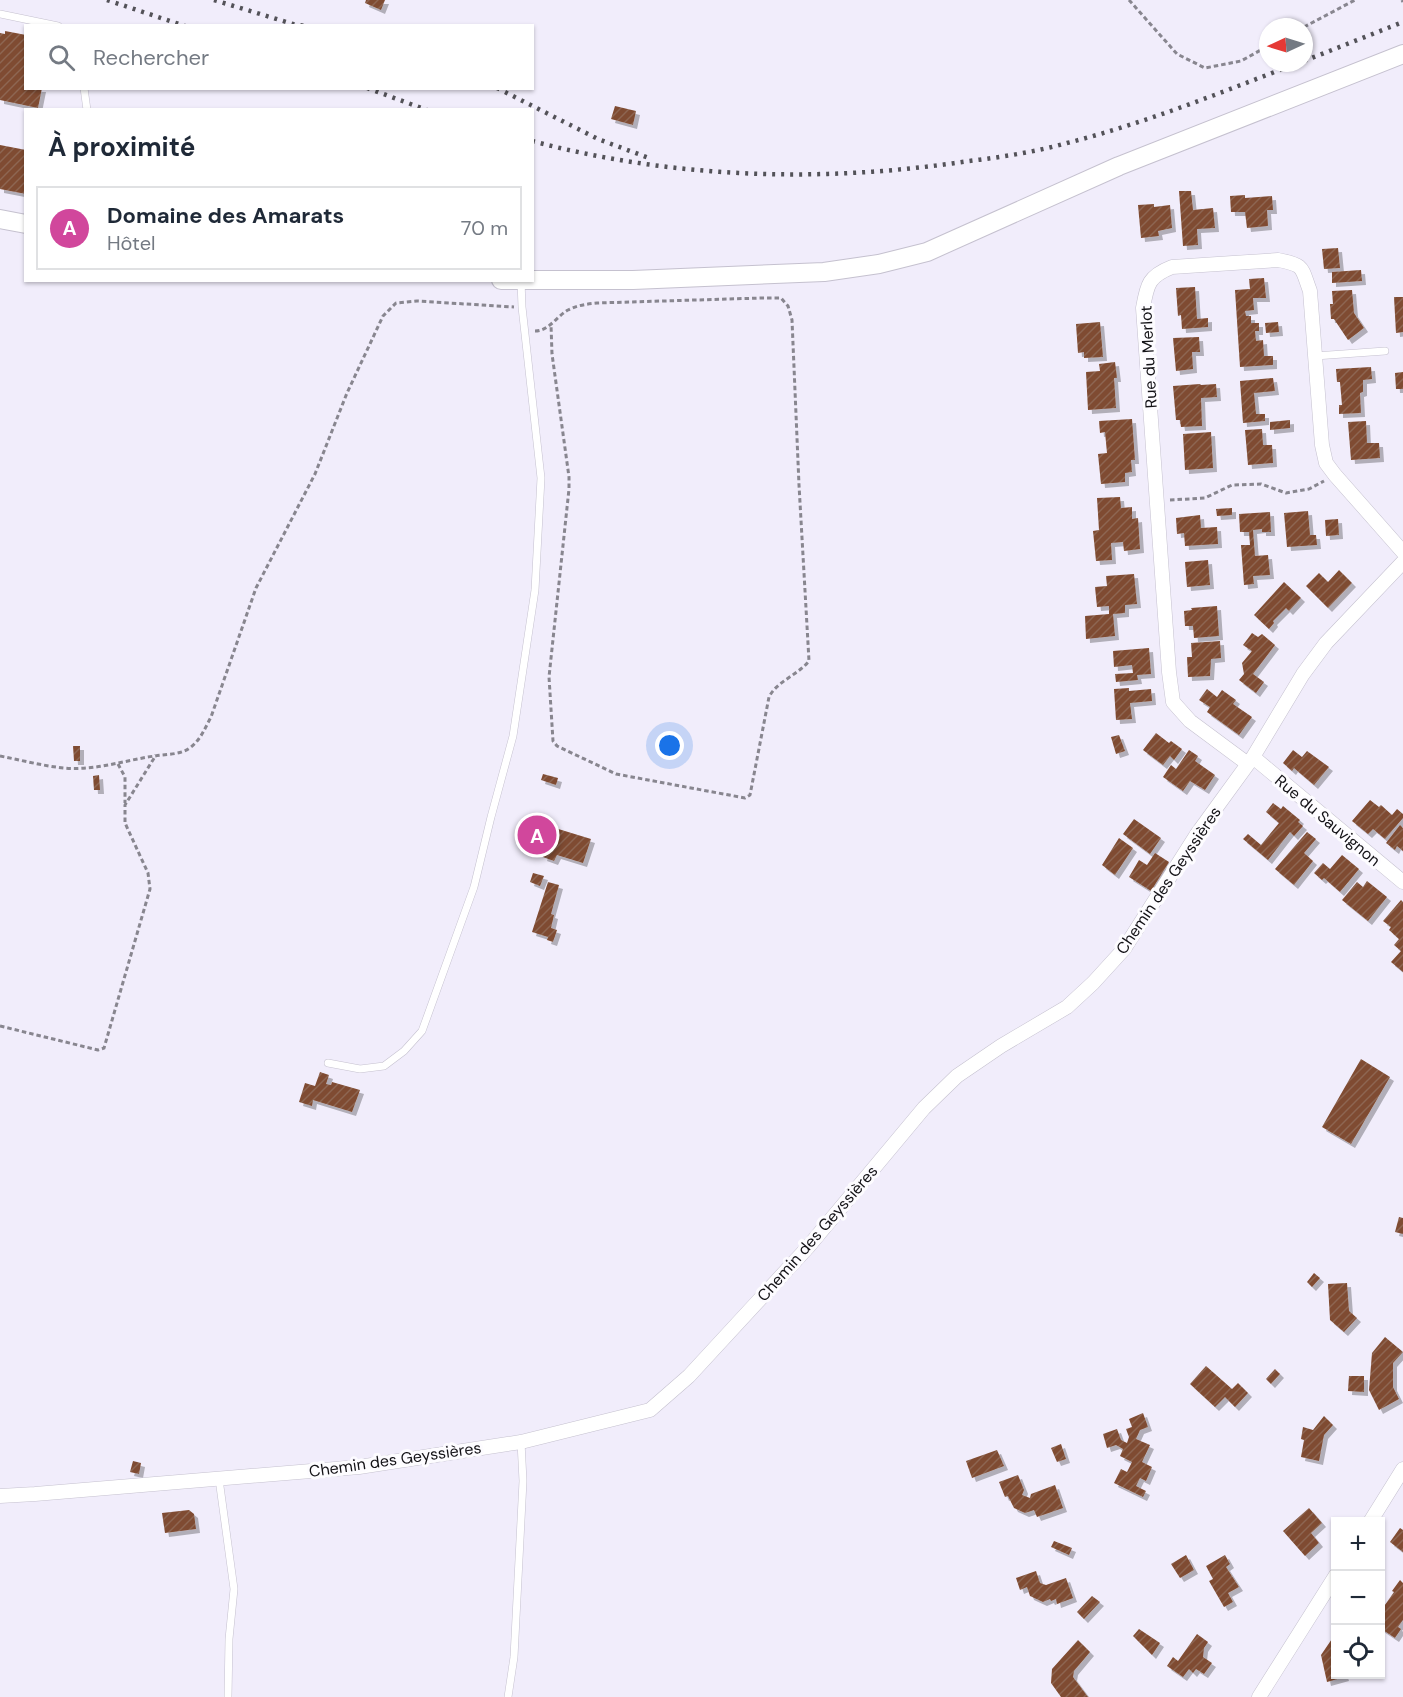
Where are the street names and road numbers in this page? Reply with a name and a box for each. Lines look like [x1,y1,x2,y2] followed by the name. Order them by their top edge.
[1135,305,1162,409] street label: Rue du Merlot
[1270,770,1385,871] street label: Rue du Sauvignon
[1111,802,1226,958] street label: Chemin des Geyssières
[752,1161,882,1306] street label: Chemin des Geyssières
[308,1437,483,1482] street label: Chemin des Geyssières

